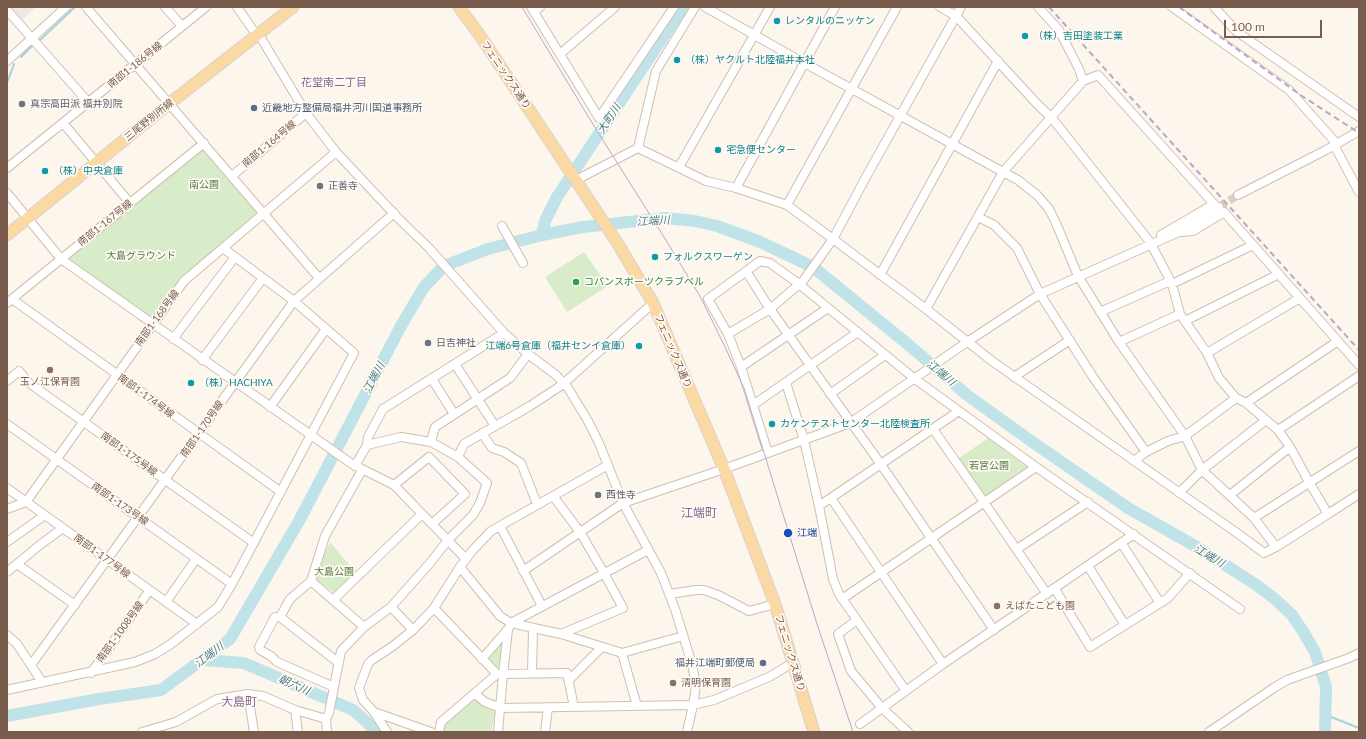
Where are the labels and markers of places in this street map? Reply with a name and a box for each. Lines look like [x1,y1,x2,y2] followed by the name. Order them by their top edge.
[785,15,875,27] place label: レンタルのニッケン
[772,16,782,26] marker: レンタルのニッケン
[1033,30,1123,42] place label: （株）吉田塗装工業
[1020,31,1030,41] marker: （株）吉田塗装工業
[685,54,815,66] place label: （株）ヤクルト北陸福井本社
[672,55,682,65] marker: （株）ヤクルト北陸福井本社
[30,98,123,110] place label: 真宗高田派 福井別院
[17,99,27,109] marker: 真宗高田派 福井別院
[262,102,422,114] place label: 近畿地方整備局福井河川国道事務所
[249,103,259,113] marker: 近畿地方整備局福井河川国道事務所
[726,144,796,156] place label: 宅急便センター
[713,145,723,155] marker: 宅急便センター
[53,165,123,177] place label: （株）中央倉庫
[40,166,50,176] marker: （株）中央倉庫
[328,180,358,192] place label: 正善寺
[315,181,325,191] marker: 正善寺
[663,251,753,263] place label: フォルクスワーゲン
[650,252,660,262] marker: フォルクスワーゲン
[584,276,704,288] place label: コパンスポーツクラブベル
[571,277,581,287] marker: コパンスポーツクラブベル
[436,337,476,349] place label: 日吉神社
[423,338,433,348] marker: 日吉神社
[485,340,631,352] place label: 江端6号倉庫（福井センイ倉庫）
[634,341,644,351] marker: 江端6号倉庫（福井センイ倉庫）
[45,365,55,375] marker: 玉ノ江保育園
[20,376,80,388] place label: 玉ノ江保育園
[199,377,273,389] place label: （株）HACHIYA
[186,378,196,388] marker: （株）HACHIYA
[780,418,930,430] place label: カケンテストセンター北陸検査所
[767,419,777,429] marker: カケンテストセンター北陸検査所
[606,489,636,501] place label: 西性寺
[593,490,603,500] marker: 西性寺
[782,527,794,539] marker: 江端
[797,527,817,539] place label: 江端
[1005,600,1075,612] place label: えばたこども園
[992,601,1002,611] marker: えばたこども園
[675,657,755,669] place label: 福井江端町郵便局
[758,658,768,668] marker: 福井江端町郵便局
[681,677,731,689] place label: 清明保育園
[668,678,678,688] marker: 清明保育園

